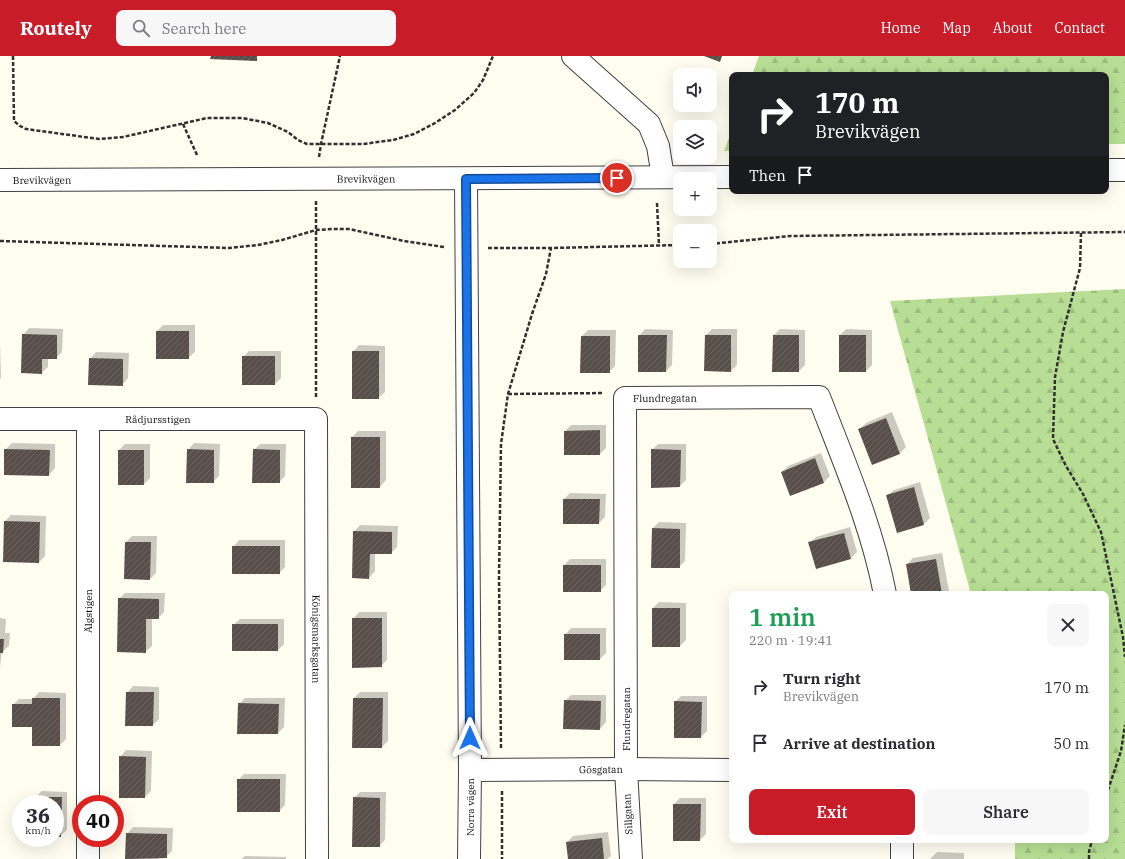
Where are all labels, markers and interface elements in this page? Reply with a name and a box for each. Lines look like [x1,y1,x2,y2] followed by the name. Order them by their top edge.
[116,10,396,46] search box
[20,16,92,40] text: Routely
[130,17,152,39] icon: search
[162,19,246,38] text: Search here
[881,19,920,37] text: Home
[942,19,971,37] text: Map
[993,19,1032,37] text: About
[1054,19,1105,37] text: Contact
[673,68,717,268] map controls
[673,68,717,112] button: sound
[815,84,899,121] text: 170 m
[749,88,801,140] icon: right
[673,120,717,164] button: layers
[815,120,920,143] text: Brevikvägen
[600,161,634,195] pin
[794,164,816,186] icon: arrive
[749,166,786,185] text: Then
[606,167,628,189] icon: arrive
[337,172,396,185] street label: Brevikvägen
[673,172,717,216] button: +
[13,173,72,186] street label: Brevikvägen
[673,224,717,268] button: −
[633,391,697,404] street label: Flundregatan
[125,413,191,426] street label: Rådjursstigen
[82,588,95,633] street label: Älgstigen
[310,595,323,684] street label: Königsmarksgatan
[749,601,816,633] text: 1 min
[1047,604,1089,646] button: close
[749,632,833,649] text: 220 m · 19:41
[783,669,861,688] text: Turn right
[749,676,771,698] icon: right
[1044,678,1089,697] text: 170 m
[620,686,633,751] street label: Flundregatan
[783,688,859,705] text: Brevikvägen
[449,717,491,759] position arrow
[749,732,771,754] icon: arrive
[783,734,935,753] text: Arrive at destination
[1053,734,1089,753] text: 50 m
[579,763,624,776] street label: Gösgatan
[464,778,477,836] street label: Norra vägen
[749,789,915,835] button: Exit
[923,789,1089,835] button: Share
[620,792,636,835] street label: Sillgatan
[72,795,124,847] speed limit sign: 40
[26,802,50,829] text: 36
[25,824,51,837] text: km/h

